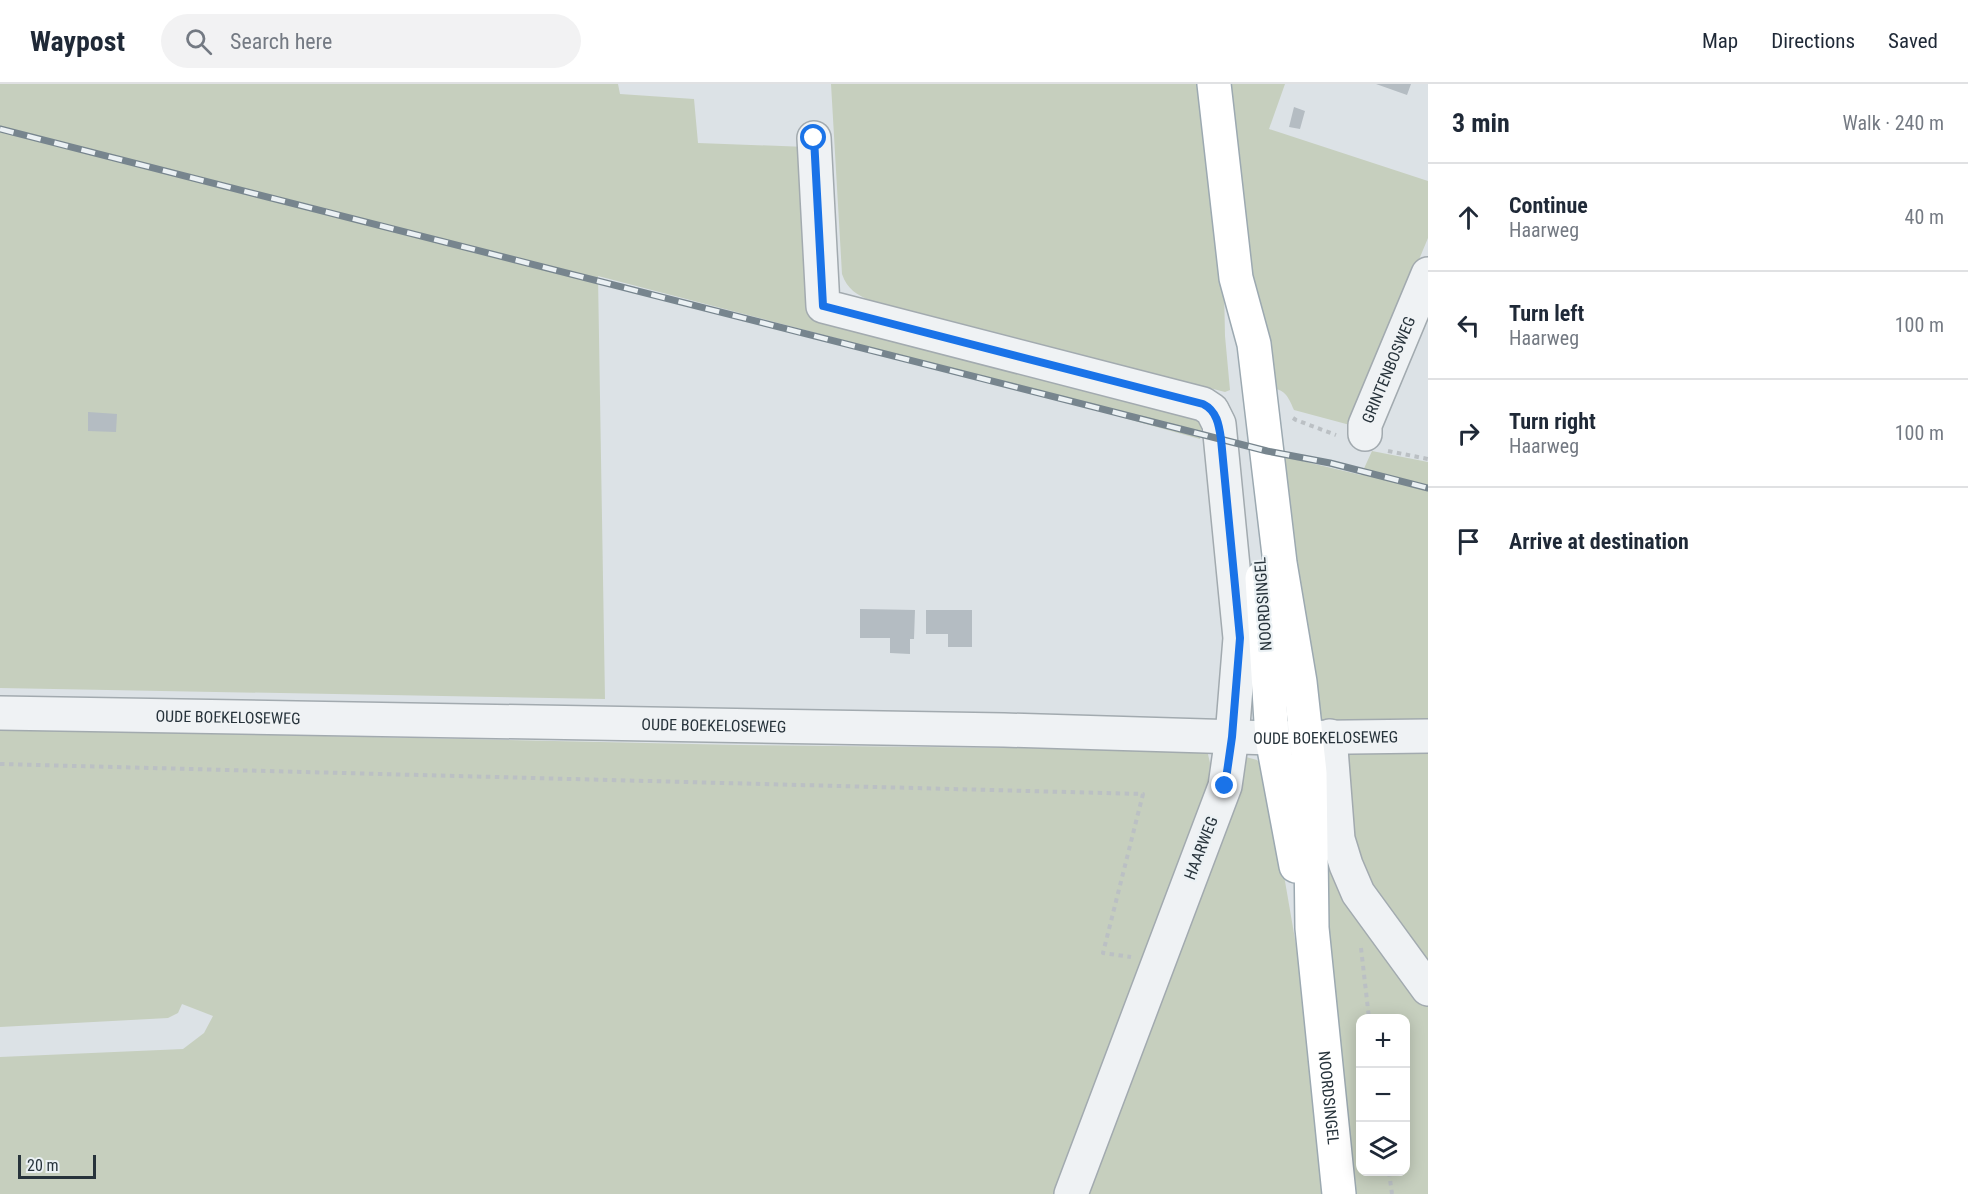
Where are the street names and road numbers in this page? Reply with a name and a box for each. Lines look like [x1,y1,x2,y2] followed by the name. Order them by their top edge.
[1357,313,1419,426] street label: GRINTENBOSWEG
[1250,556,1276,652] street label: NOORDSINGEL
[155,706,301,728] street label: OUDE BOEKELOSEWEG
[641,714,787,736] street label: OUDE BOEKELOSEWEG
[1253,727,1398,748] street label: OUDE BOEKELOSEWEG
[1180,814,1222,882] street label: HAARWEG
[1315,1050,1343,1146] street label: NOORDSINGEL

